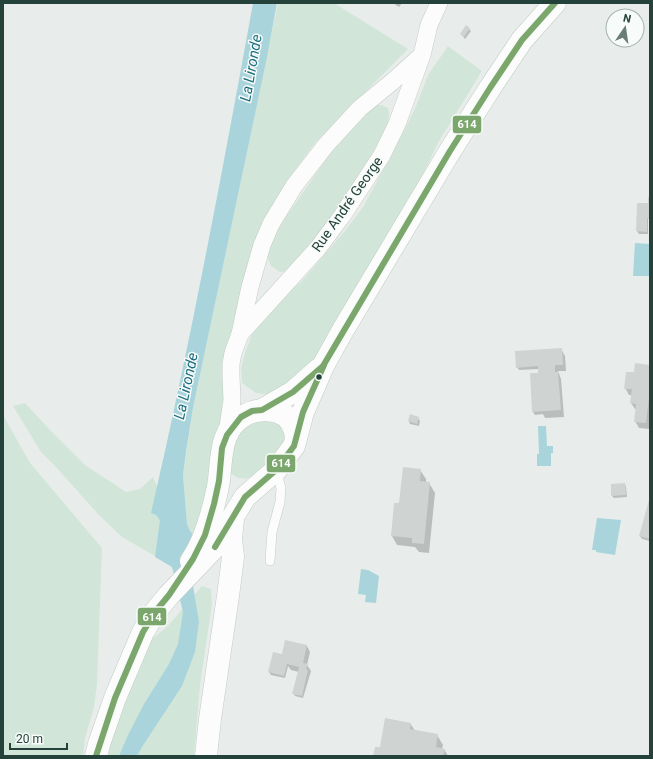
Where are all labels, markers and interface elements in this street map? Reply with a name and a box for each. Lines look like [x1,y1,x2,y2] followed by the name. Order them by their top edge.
[605,8,645,48] north arrow
[622,12,633,26] text: N
[236,33,266,103] water label: La Lironde
[452,115,482,134] line badge: 614
[458,118,477,131] text: 614
[308,153,386,255] street label: Rue André George
[170,351,202,421] water label: La Lironde
[314,372,324,382] unlabelled marker
[266,454,296,473] line badge: 614
[272,457,291,470] text: 614
[137,607,167,626] line badge: 614
[143,611,162,624] text: 614
[10,725,67,751] scale bar
[16,732,43,746] text: 20 m

